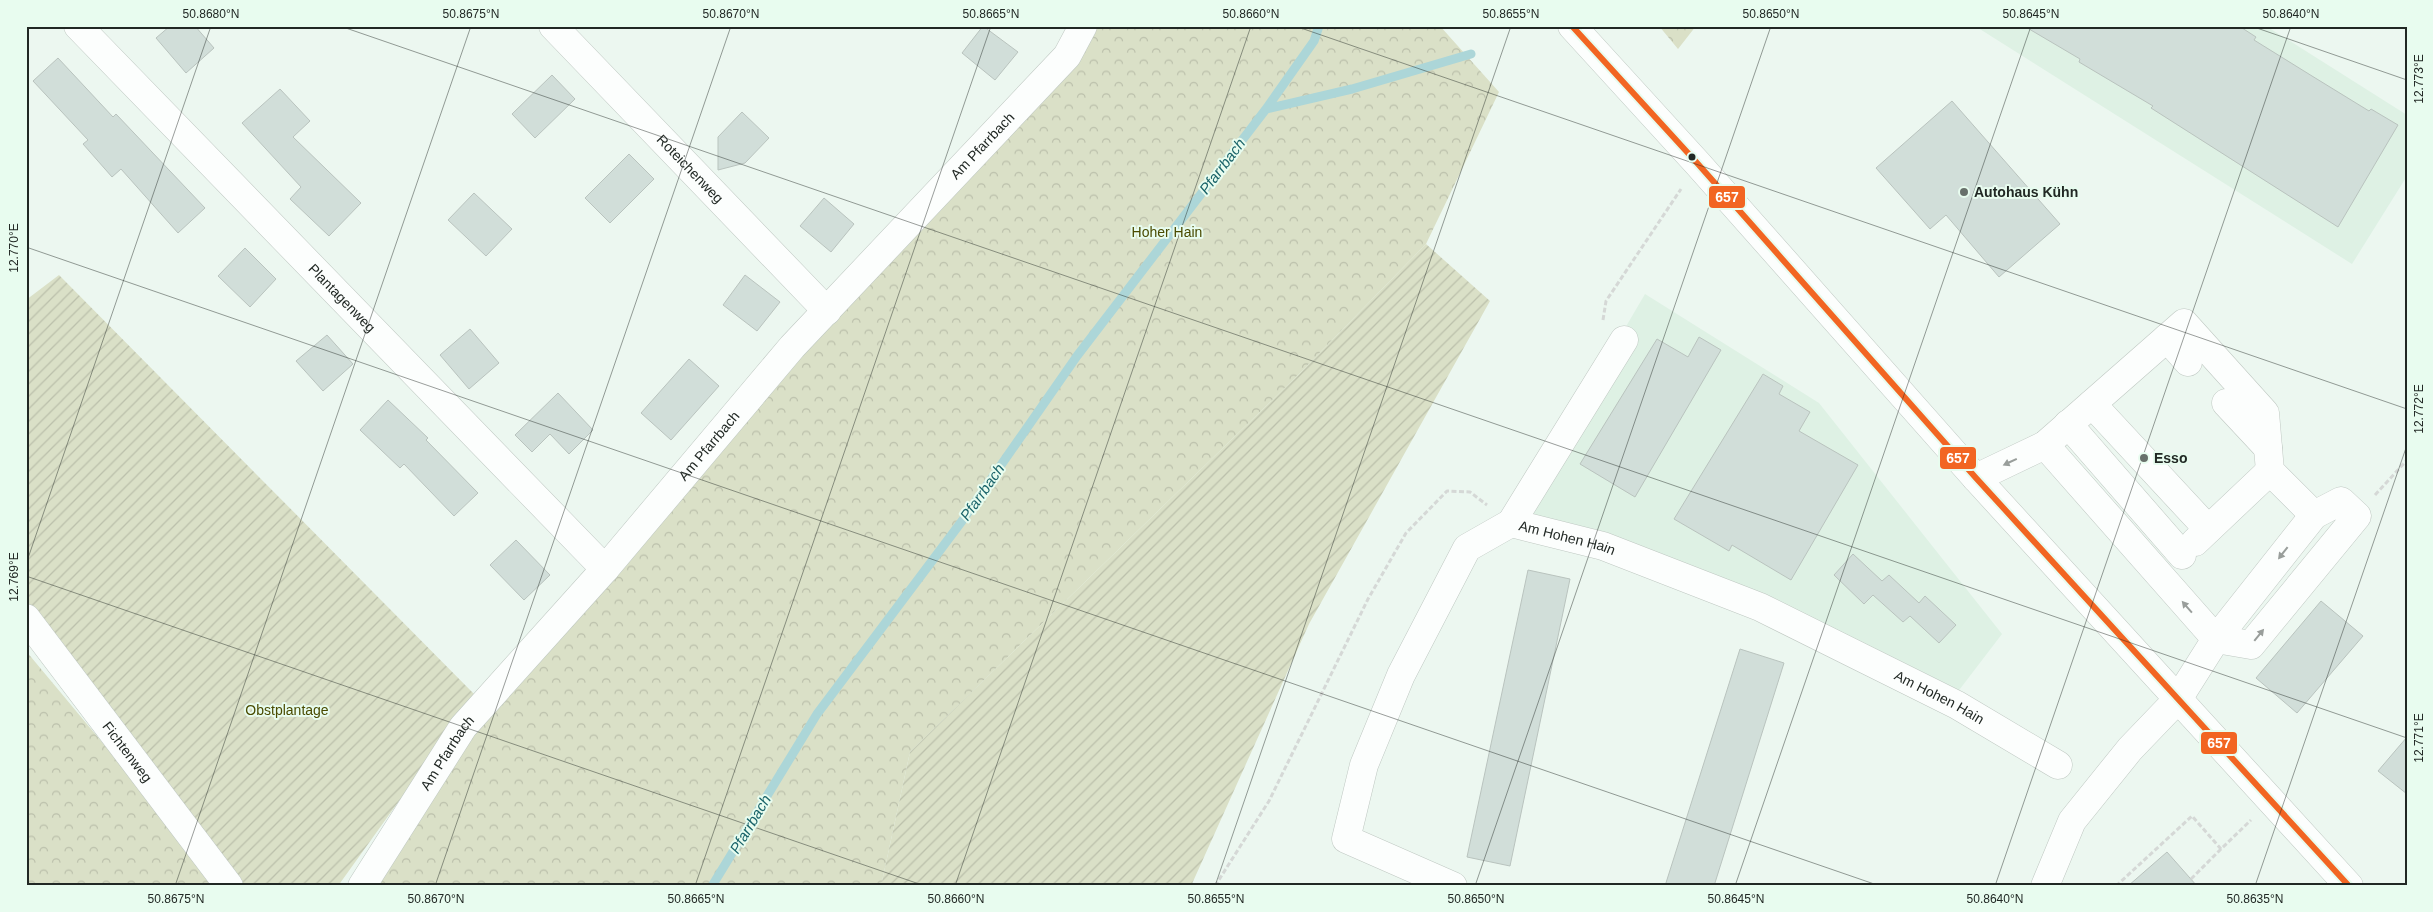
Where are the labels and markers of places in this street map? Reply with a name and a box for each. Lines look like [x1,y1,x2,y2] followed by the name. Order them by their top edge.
[1687,152,1697,162] unlabelled marker
[1974,184,2078,200] place label: Autohaus Kühn
[1958,186,1970,198] marker: Autohaus Kühn
[2154,450,2187,466] place label: Esso
[2138,452,2150,464] marker: Esso

